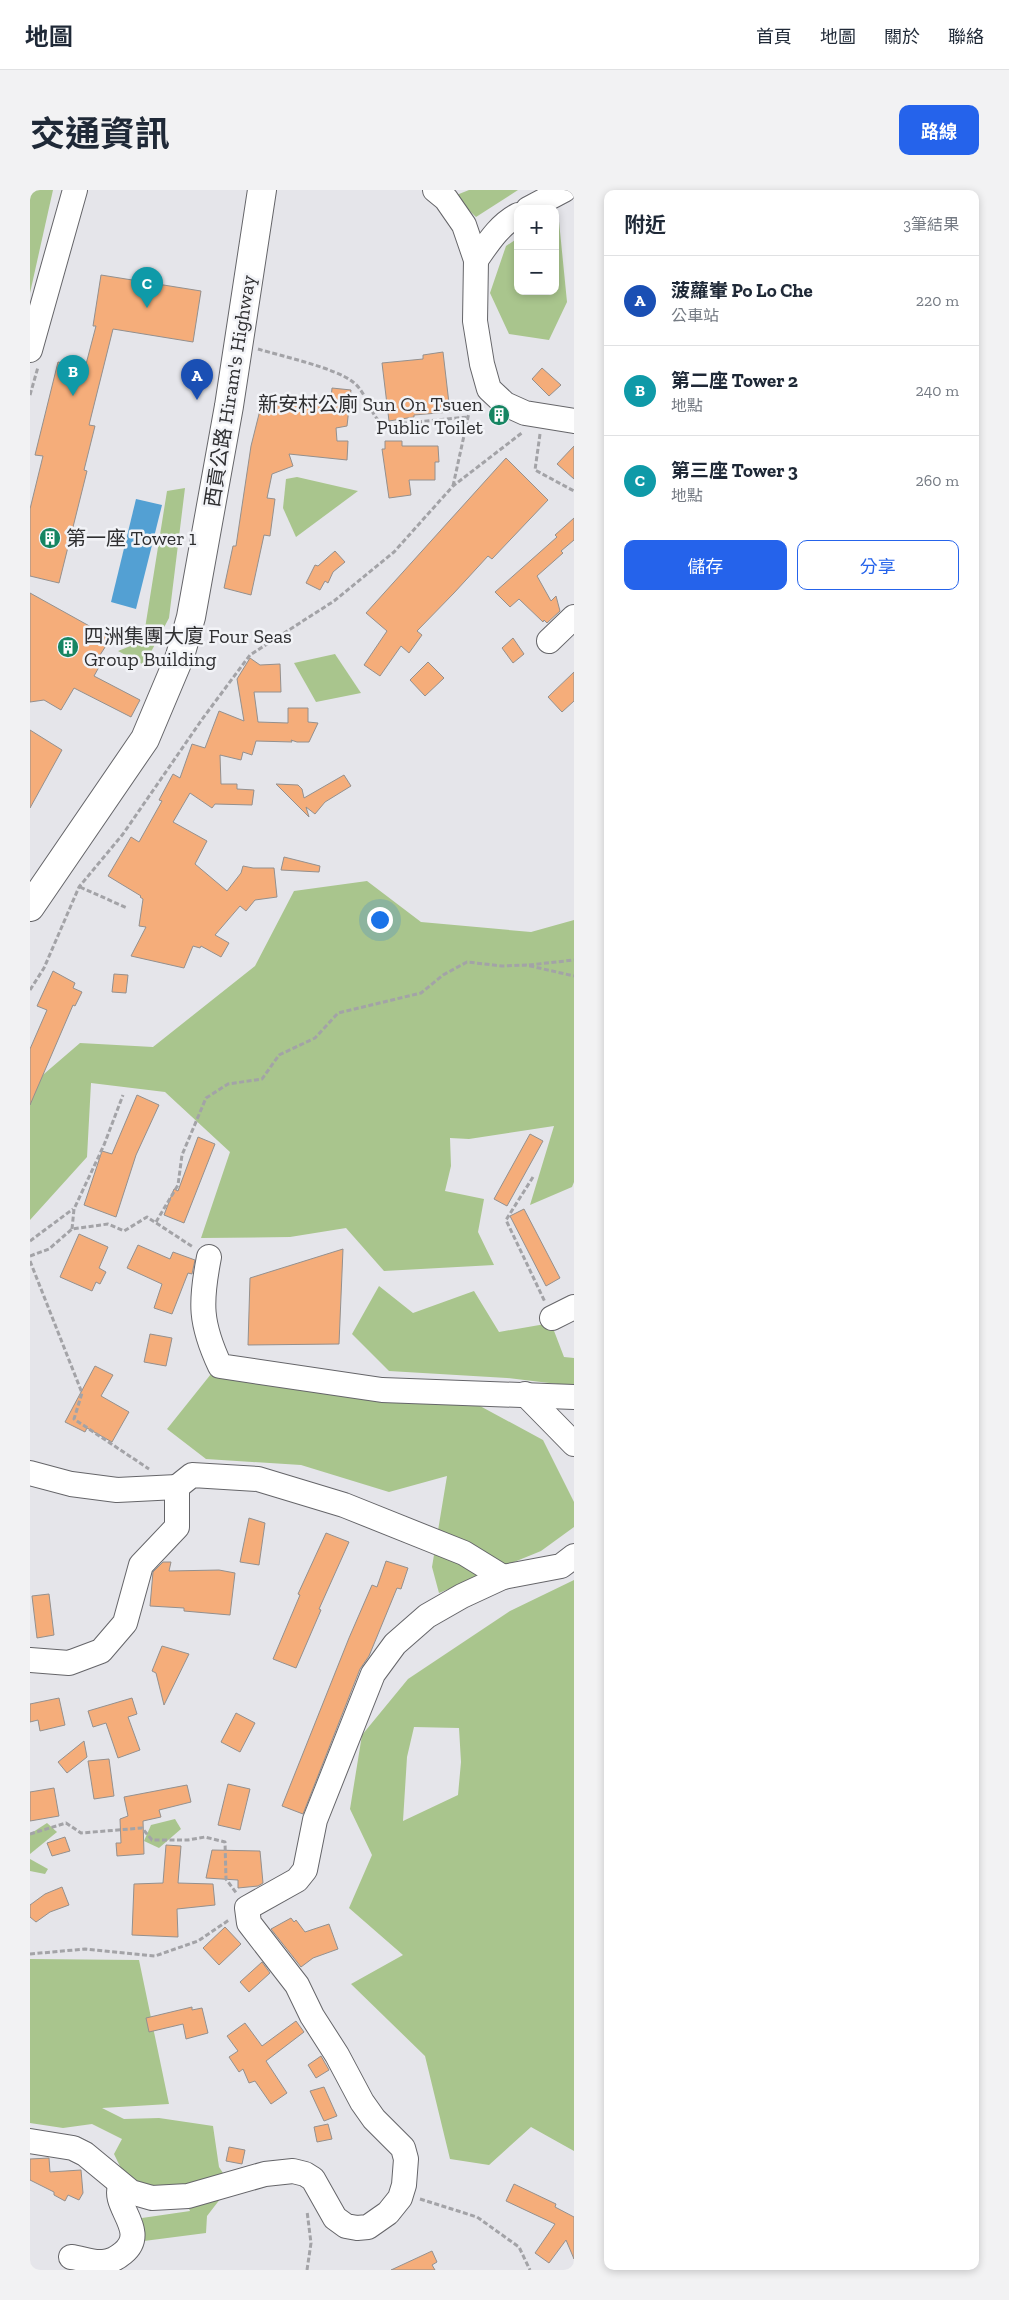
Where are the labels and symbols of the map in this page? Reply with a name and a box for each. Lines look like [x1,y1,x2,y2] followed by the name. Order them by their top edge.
[131,267,163,308] pin: C
[200,272,260,509] street label: 西貢公路 Hiram's Highway
[57,355,89,396] pin: B
[181,359,213,400] pin: A
[258,392,484,439] place label: 新安村公廁 Sun On Tsuen Public Toilet
[487,403,511,427] building icon: 新安村公廁 Sun On Tsuen Public Toilet
[38,526,62,550] building icon: 第一座 Tower 1
[66,526,197,550] place label: 第一座 Tower 1
[84,624,292,671] place label: 四洲集團大廈 Four Seas Group Building
[56,635,80,659] building icon: 四洲集團大廈 Four Seas Group Building
[367,907,393,933] your location

